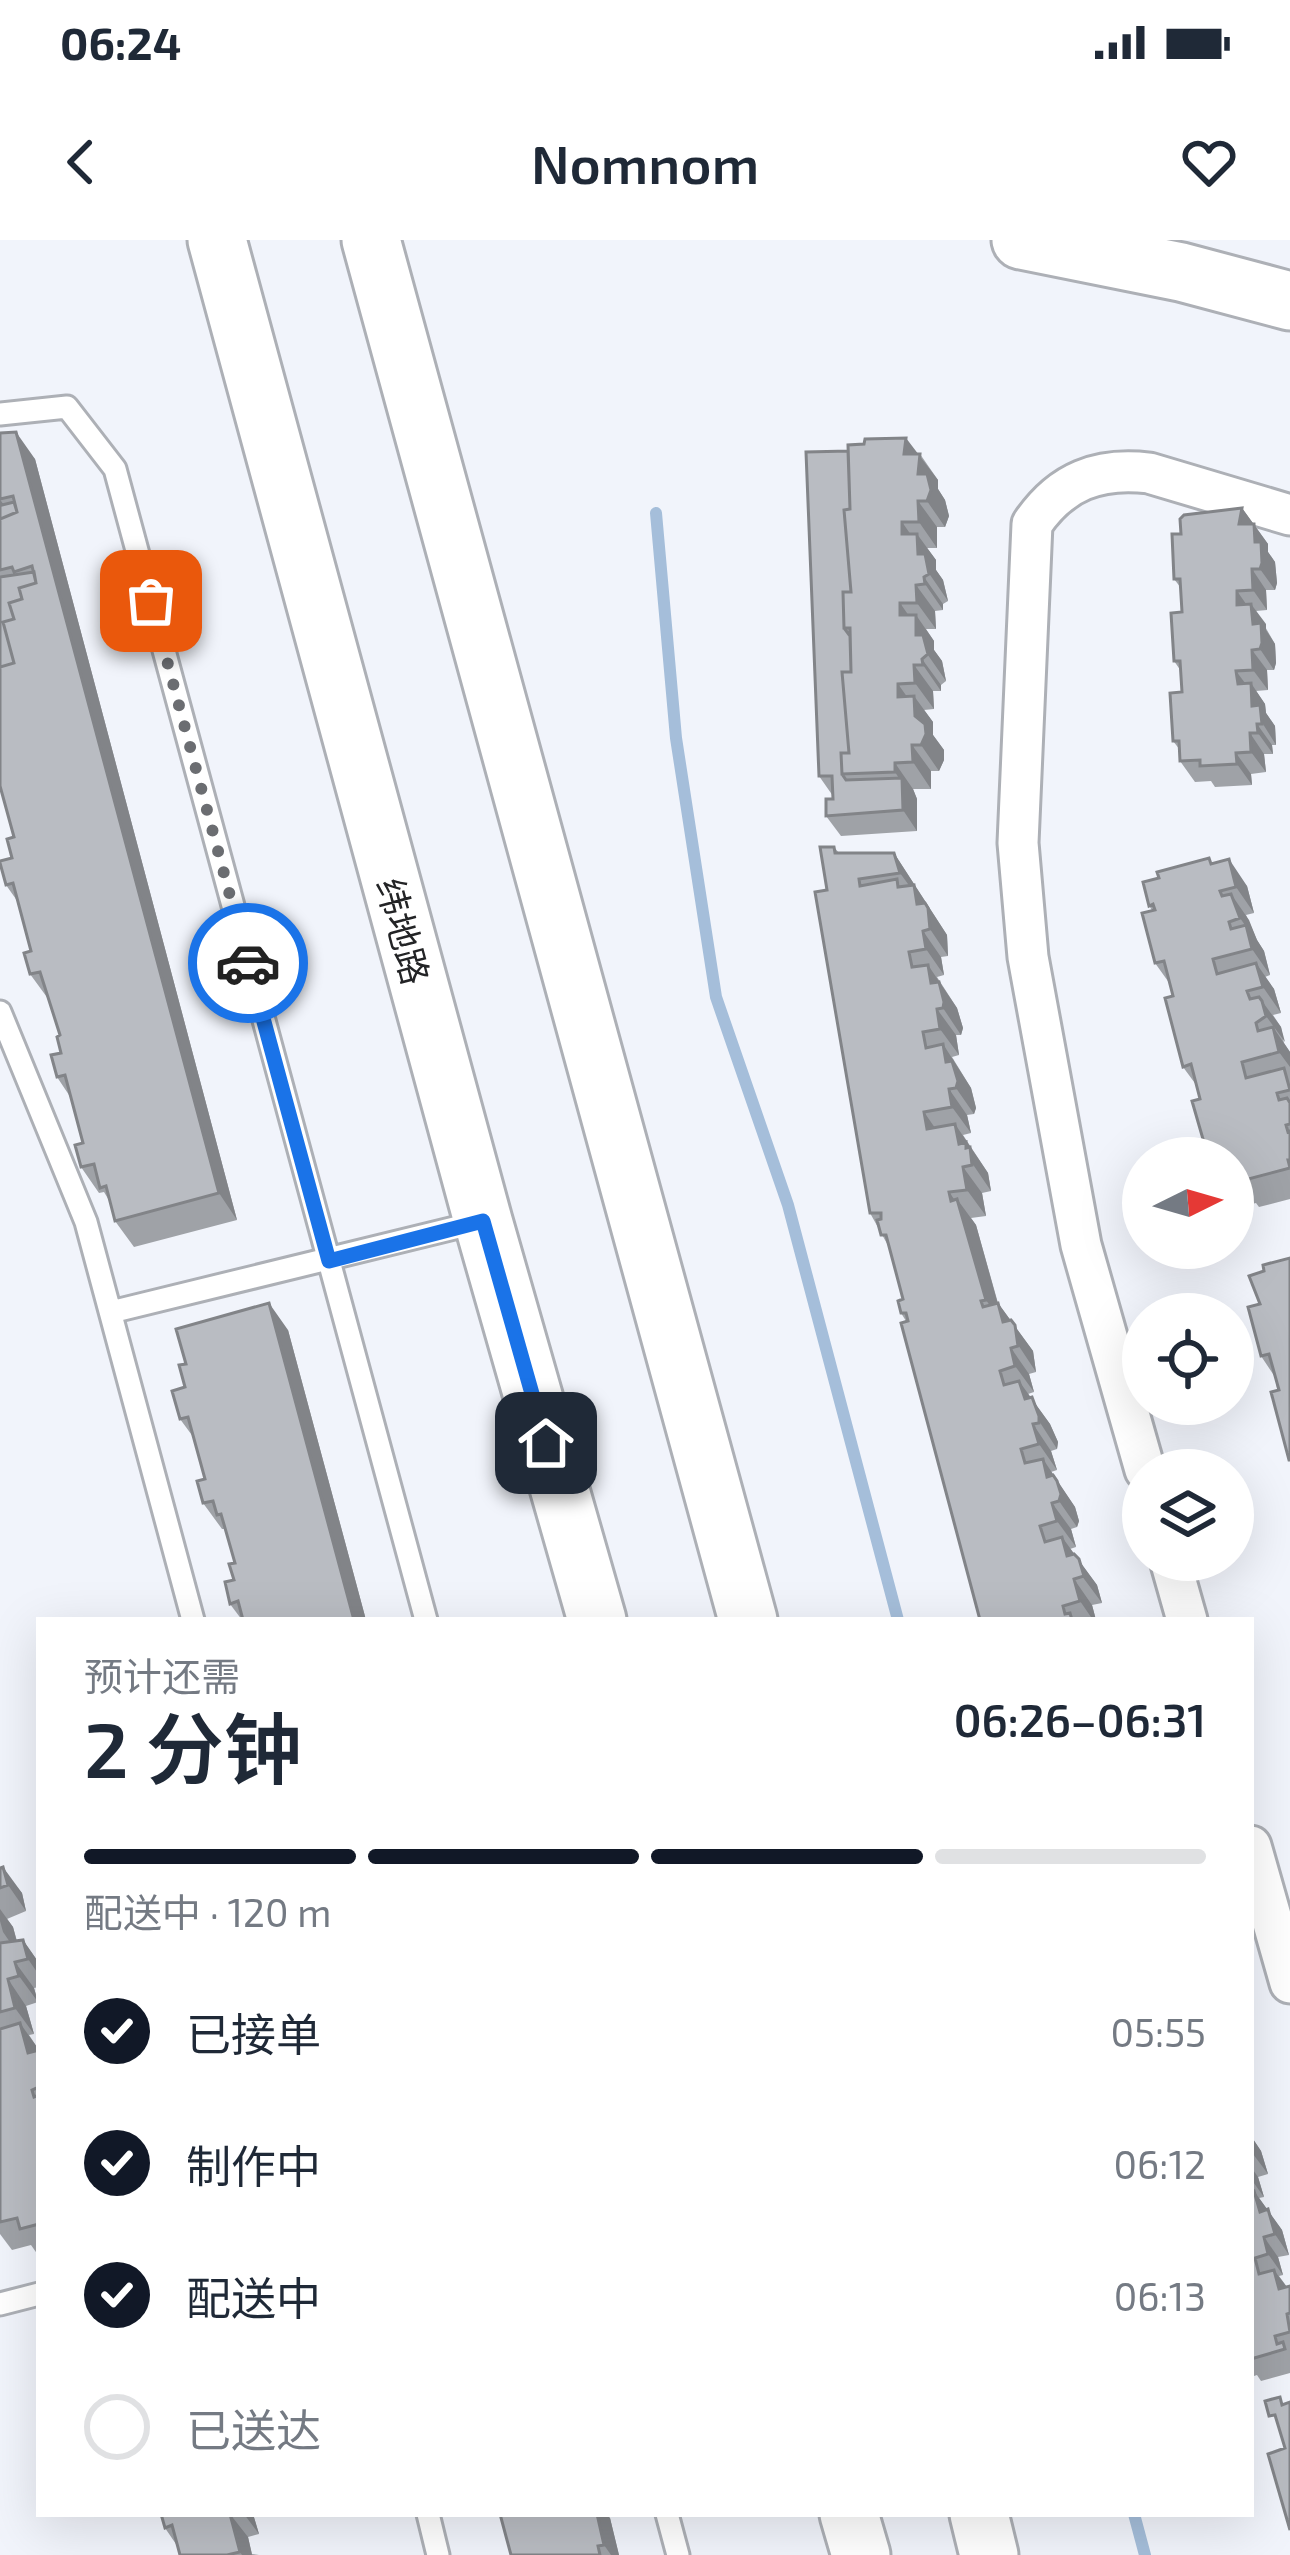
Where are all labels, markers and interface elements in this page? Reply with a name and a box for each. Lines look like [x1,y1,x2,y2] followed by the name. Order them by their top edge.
[60,15,181,69] text: 06:24
[48,129,114,195] icon: back
[1176,129,1242,195] icon: heart
[531,130,759,195] text: Nomnom
[100,550,202,652] pin
[118,568,184,634] icon: bag
[369,873,439,989] street label: 纬地路
[188,903,308,1023] courier
[215,930,281,996] icon: car
[1122,1137,1254,1269] north arrow
[1122,1137,1254,1581] map controls
[1122,1293,1254,1425] button: locate
[495,1392,597,1494] pin
[513,1410,579,1476] icon: home
[1122,1449,1254,1581] button: layers
[84,1652,240,1699] text: 预计还需
[954,1692,1206,1746] text: 06:26–06:31
[84,1700,302,1794] text: 2 分钟
[84,1888,331,1935] text: 配送中 · 120 m
[84,1998,150,2064] icon: check
[186,2006,321,2060] text: 已接单
[1111,2008,1206,2055] text: 05:55
[84,2130,150,2196] icon: check
[186,2138,321,2192] text: 制作中
[1114,2140,1206,2187] text: 06:12
[84,2262,150,2328] icon: check
[186,2270,321,2324] text: 配送中
[1114,2272,1206,2319] text: 06:13
[186,2402,321,2456] text: 已送达

